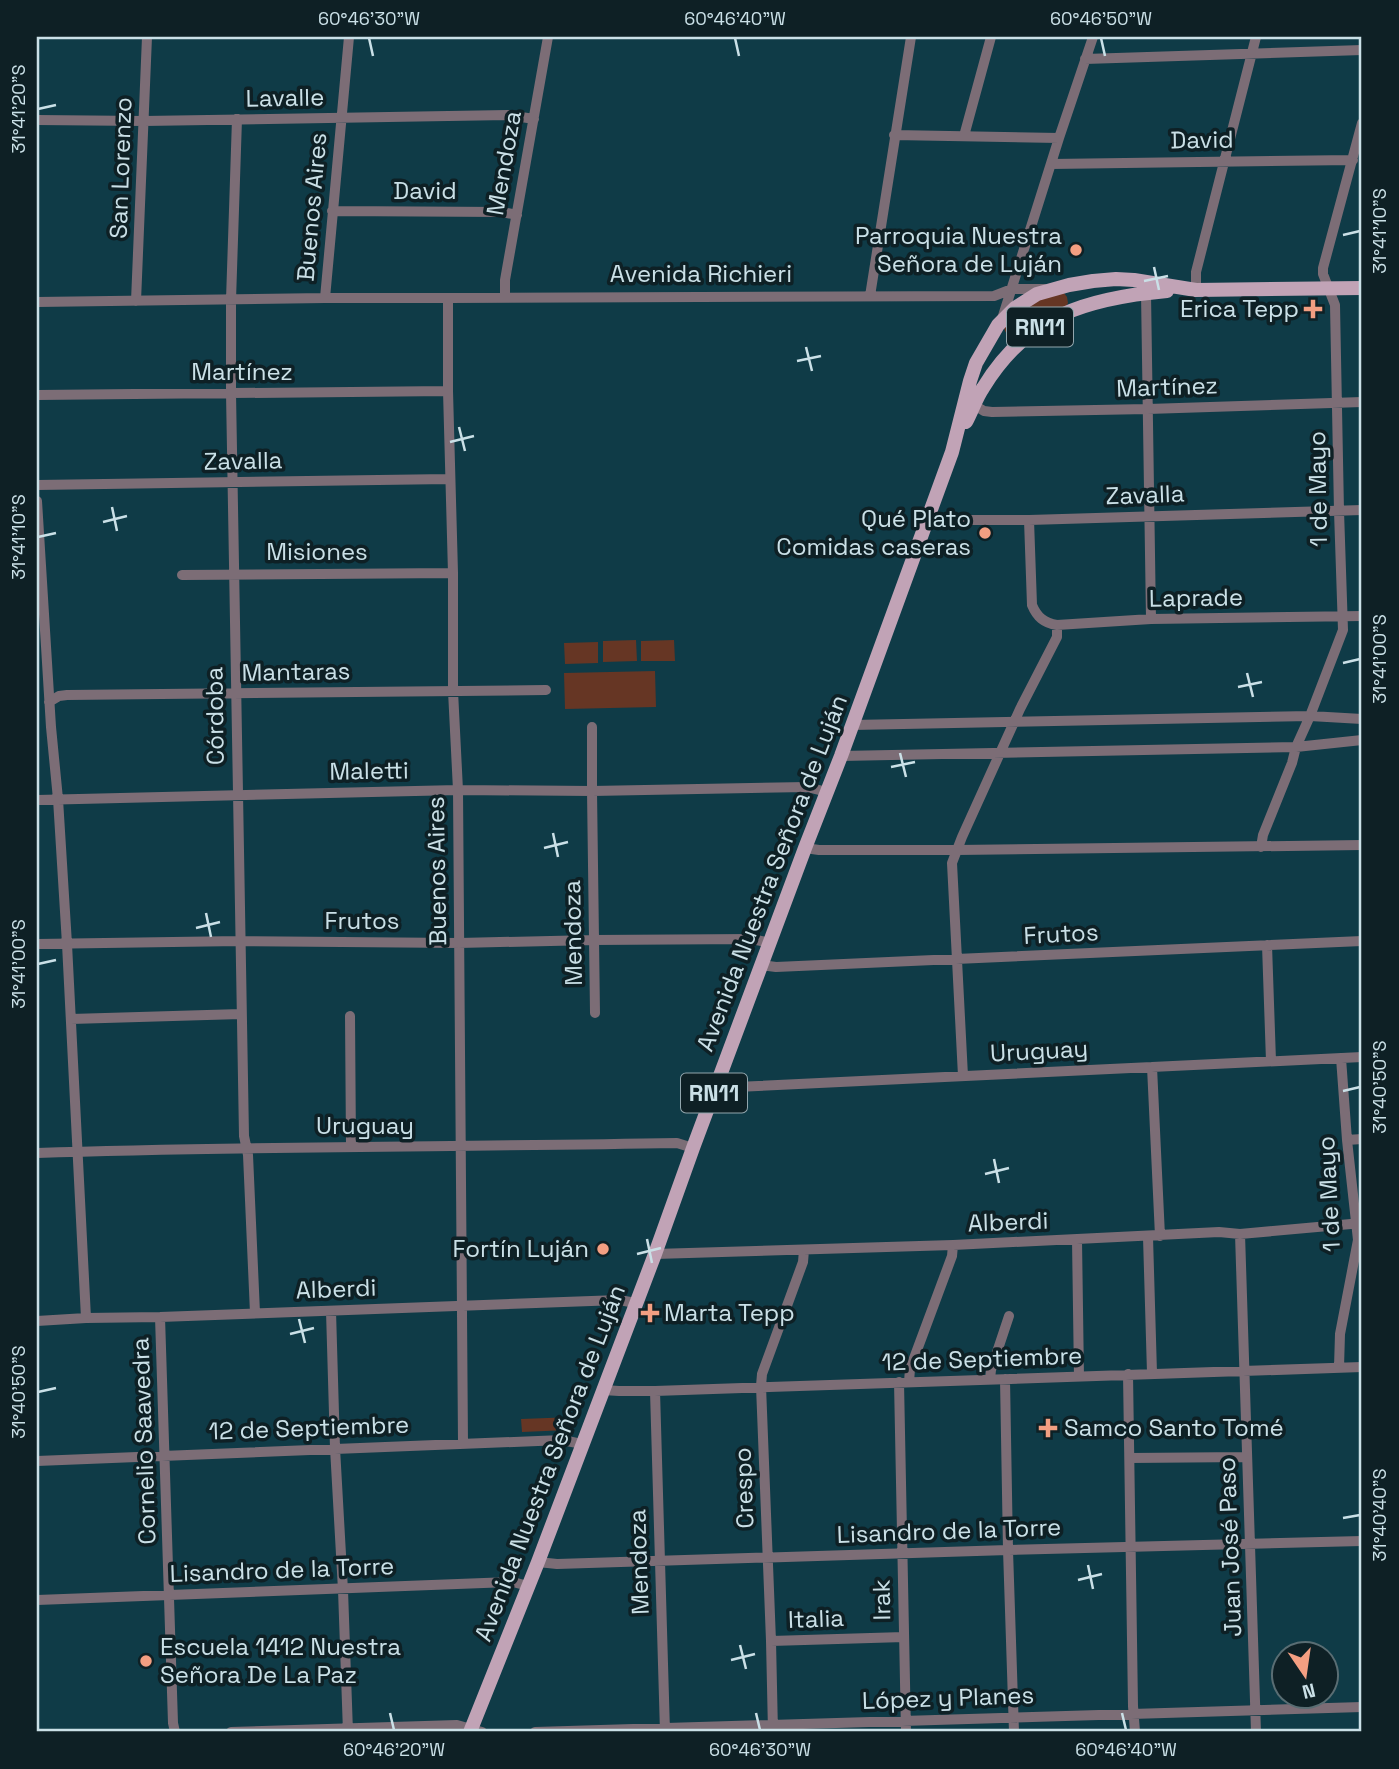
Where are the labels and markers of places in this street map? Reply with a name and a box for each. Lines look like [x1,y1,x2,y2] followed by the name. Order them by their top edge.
[855,220,1062,279] place label: Parroquia Nuestra Señora de Luján
[1068,242,1084,258] marker: Parroquia Nuestra Señora de Luján
[1180,293,1299,324] place label: Erica Tepp
[1305,301,1321,317] marker: Erica Tepp
[776,503,971,562] place label: Qué Plato Comidas caseras
[977,525,993,541] marker: Qué Plato Comidas caseras
[452,1233,589,1264] place label: Fortín Luján
[595,1241,611,1257] marker: Fortín Luján
[664,1297,795,1328] place label: Marta Tepp
[642,1305,658,1321] marker: Marta Tepp
[1064,1412,1284,1443] place label: Samco Santo Tomé
[1038,1418,1058,1438] marker: Samco Santo Tomé
[160,1631,401,1690] place label: Escuela 1412 Nuestra Señora De La Paz
[138,1653,154,1669] marker: Escuela 1412 Nuestra Señora De La Paz

